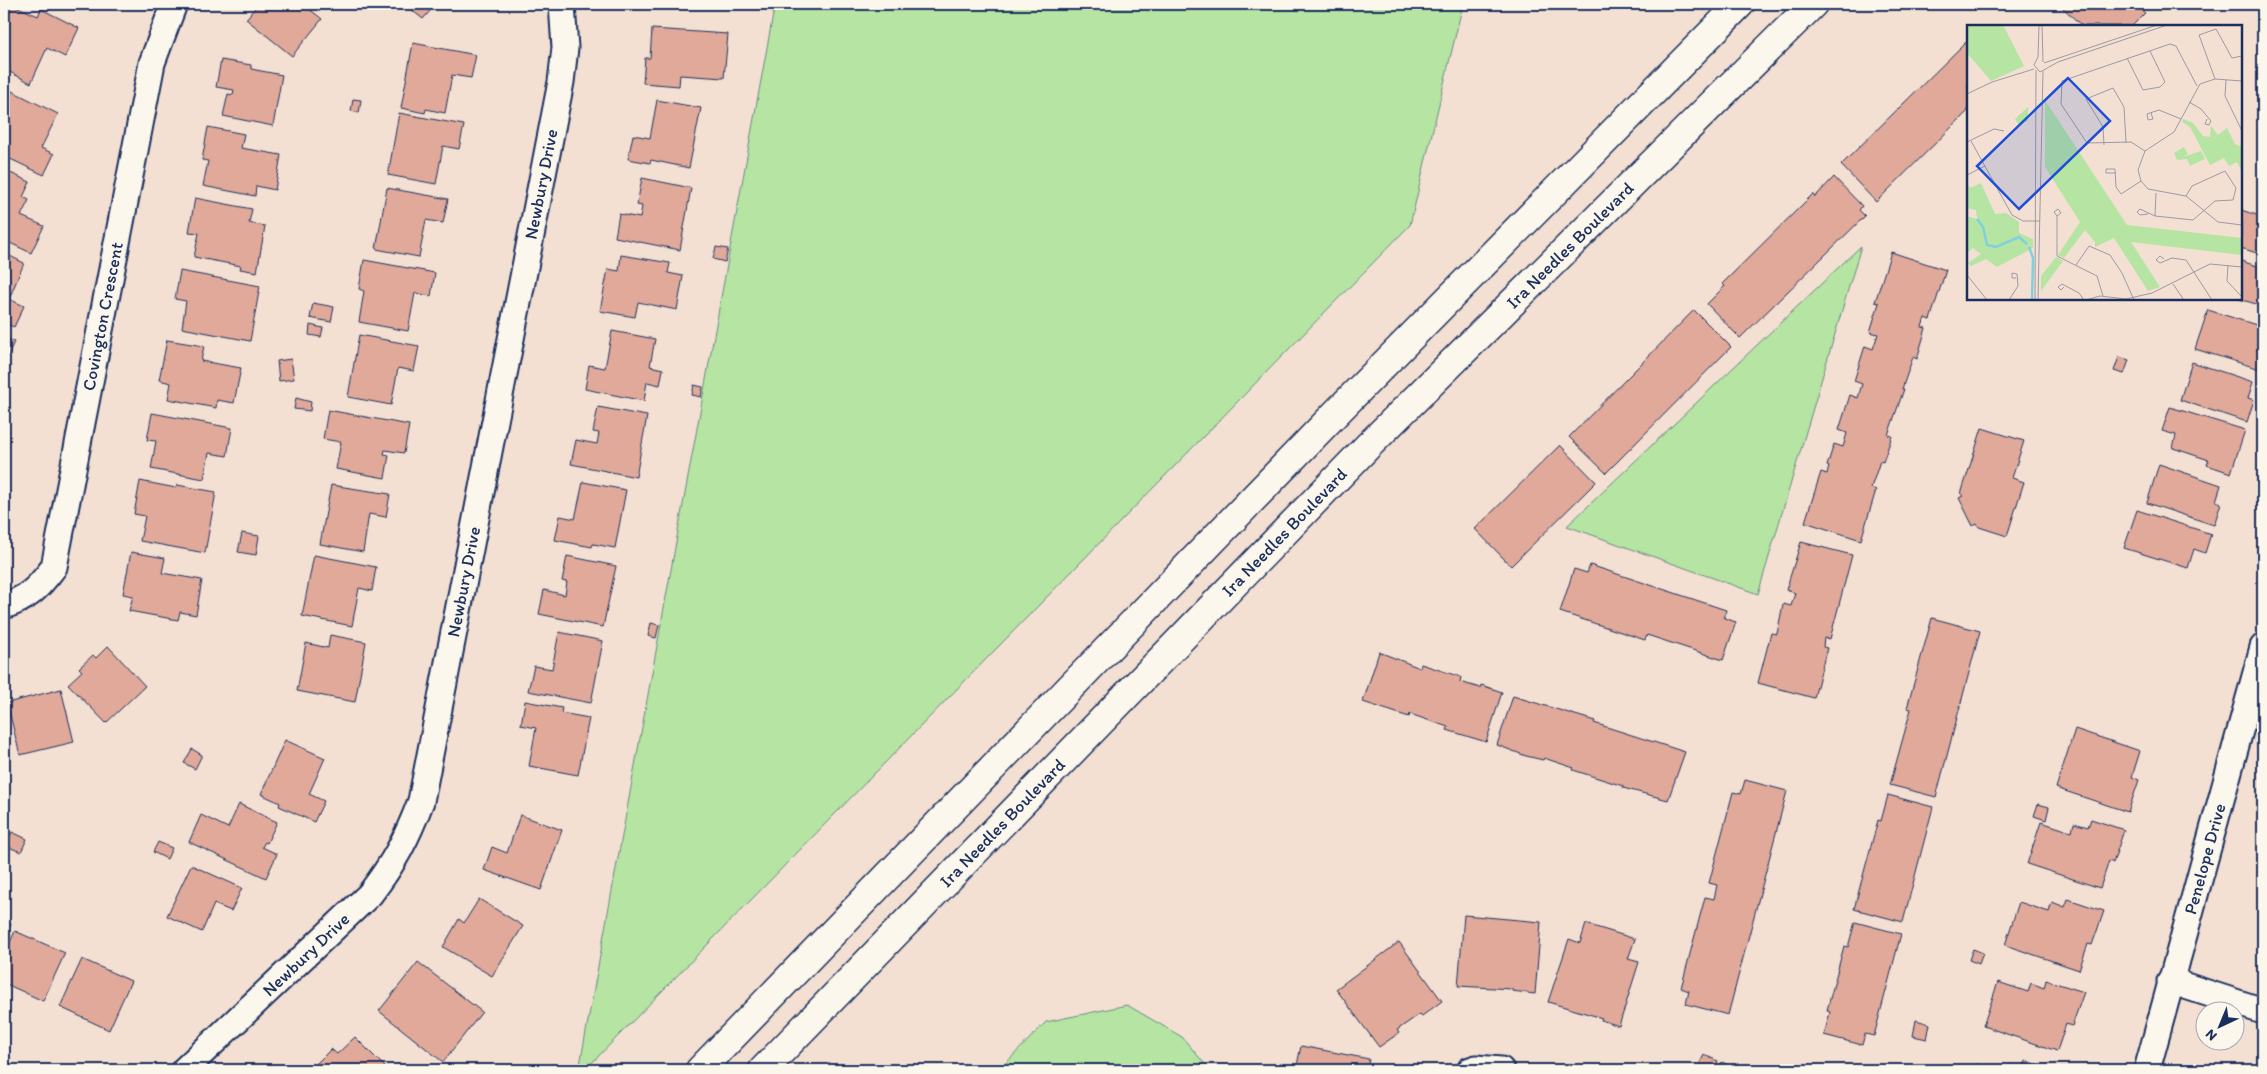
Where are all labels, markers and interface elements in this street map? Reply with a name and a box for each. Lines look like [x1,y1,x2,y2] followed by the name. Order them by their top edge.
[1967,25,2242,300] inset map
[520,127,563,241] street label: Newbury Drive
[1502,177,1639,313] street label: Ira Needles Boulevard
[77,240,128,393] street label: Covington Crescent
[1217,463,1352,601] street label: Ira Needles Boulevard
[442,525,485,639] street label: Newbury Drive
[935,754,1070,892] street label: Ira Needles Boulevard
[2179,801,2231,917] street label: Penelope Drive
[258,908,354,1001] street label: Newbury Drive
[2194,1002,2244,1052] north arrow
[2202,1026,2221,1044] text: N

